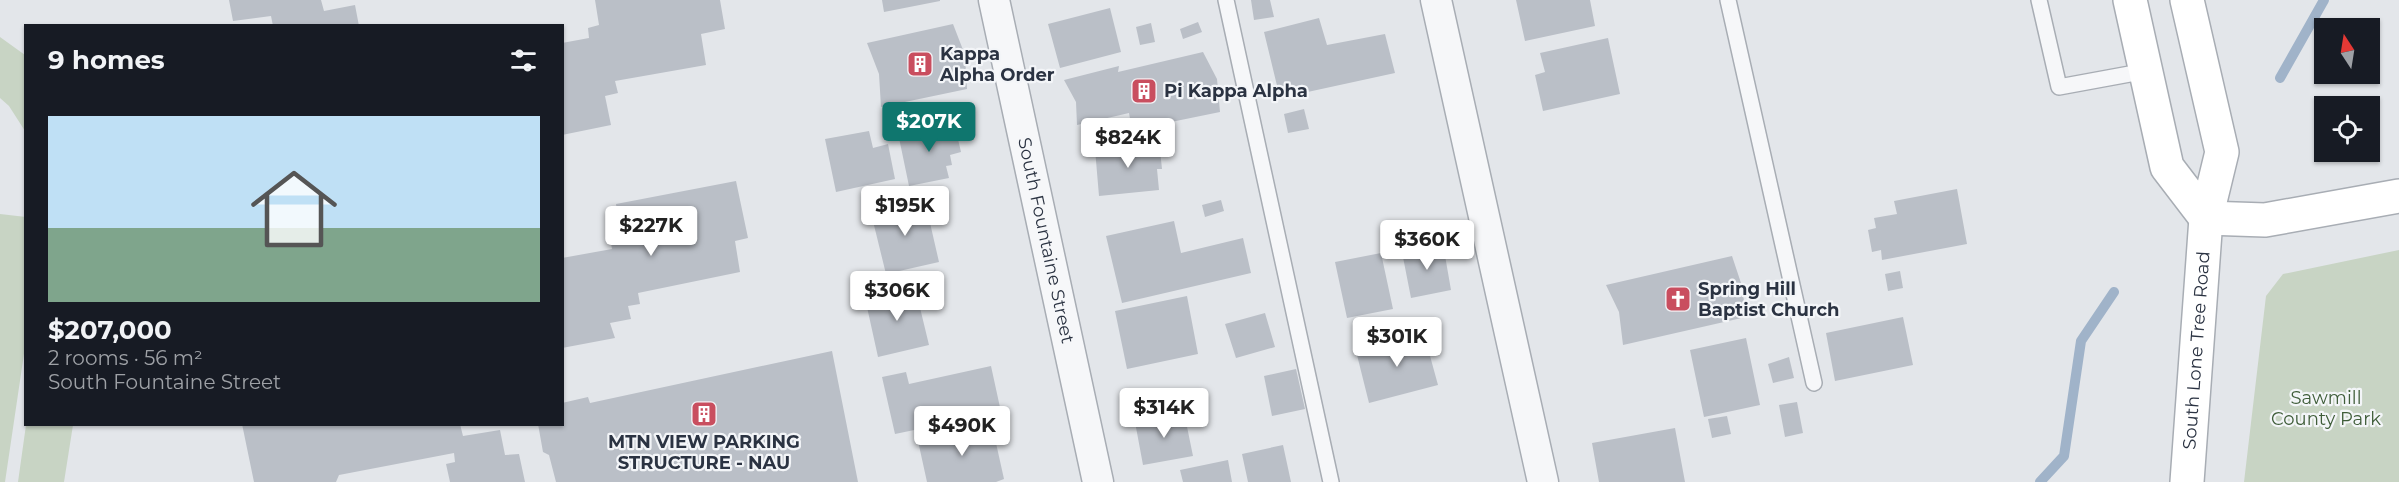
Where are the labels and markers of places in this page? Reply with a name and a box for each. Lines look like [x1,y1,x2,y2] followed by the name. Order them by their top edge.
[939,43,1055,86] place label: Kappa Alpha Order
[905,49,935,79] building icon: Kappa Alpha Order
[1129,76,1159,106] building icon: Pi Kappa Alpha
[1164,80,1308,102] place label: Pi Kappa Alpha
[887,102,971,153] pin: $207K
[1086,118,1170,169] pin: $824K
[863,186,947,237] pin: $195K
[609,206,693,257] pin: $227K
[1385,220,1469,271] pin: $360K
[855,271,939,322] pin: $306K
[1698,278,1839,321] place label: Spring Hill Baptist Church
[1663,284,1693,314] church icon: Spring Hill Baptist Church
[1355,317,1439,368] pin: $301K
[1122,388,1206,439] pin: $314K
[689,399,719,429] building icon: MTN VIEW PARKING STRUCTURE - NAU
[920,406,1004,457] pin: $490K
[608,431,800,474] place label: MTN VIEW PARKING STRUCTURE - NAU

